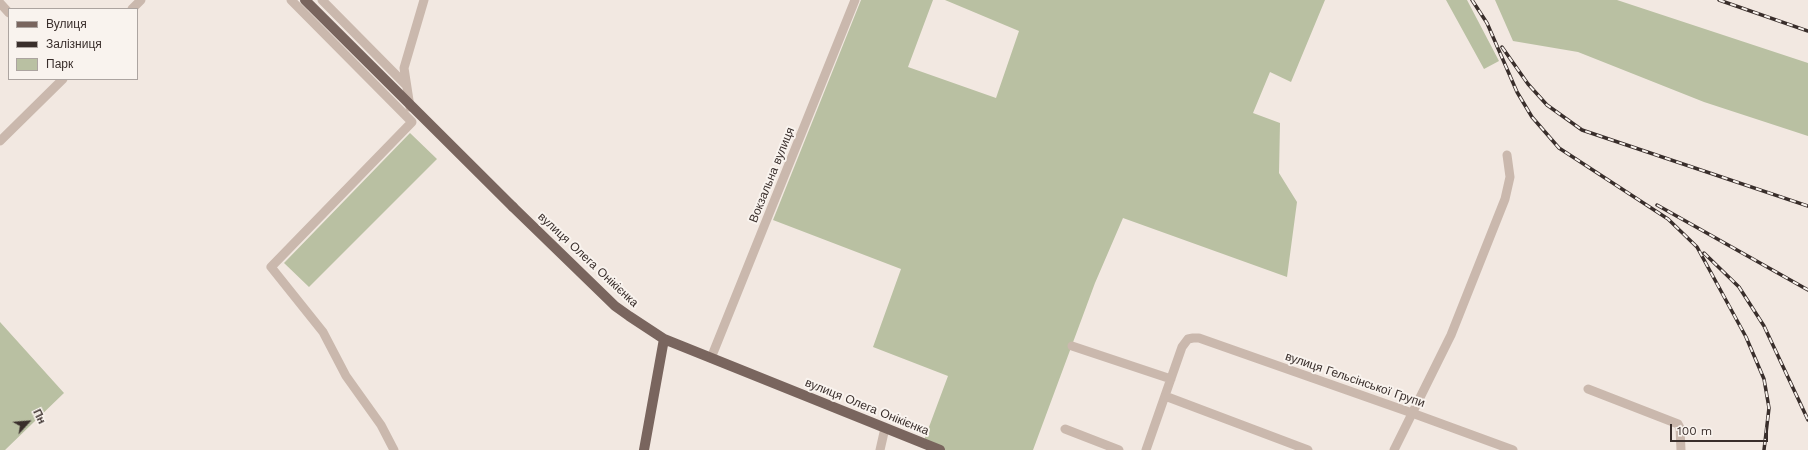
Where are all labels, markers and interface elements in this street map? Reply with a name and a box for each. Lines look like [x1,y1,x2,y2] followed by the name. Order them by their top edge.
[8,8,138,80] legend
[46,17,87,31] text: Вулиця
[46,37,102,51] text: Залізниця
[46,57,73,71] text: Парк
[746,125,798,225] street label: Вокзальна вулиця
[535,210,641,310] street label: вулиця Олега Онікієнка
[1283,349,1427,411] street label: вулиця Гельсінської Групи
[803,376,931,438] street label: вулиця Олега Онікієнка
[8,402,48,442] north arrow
[30,407,48,426] text: Пн
[1672,416,1770,442] scale bar
[1677,424,1712,438] text: 100 m

